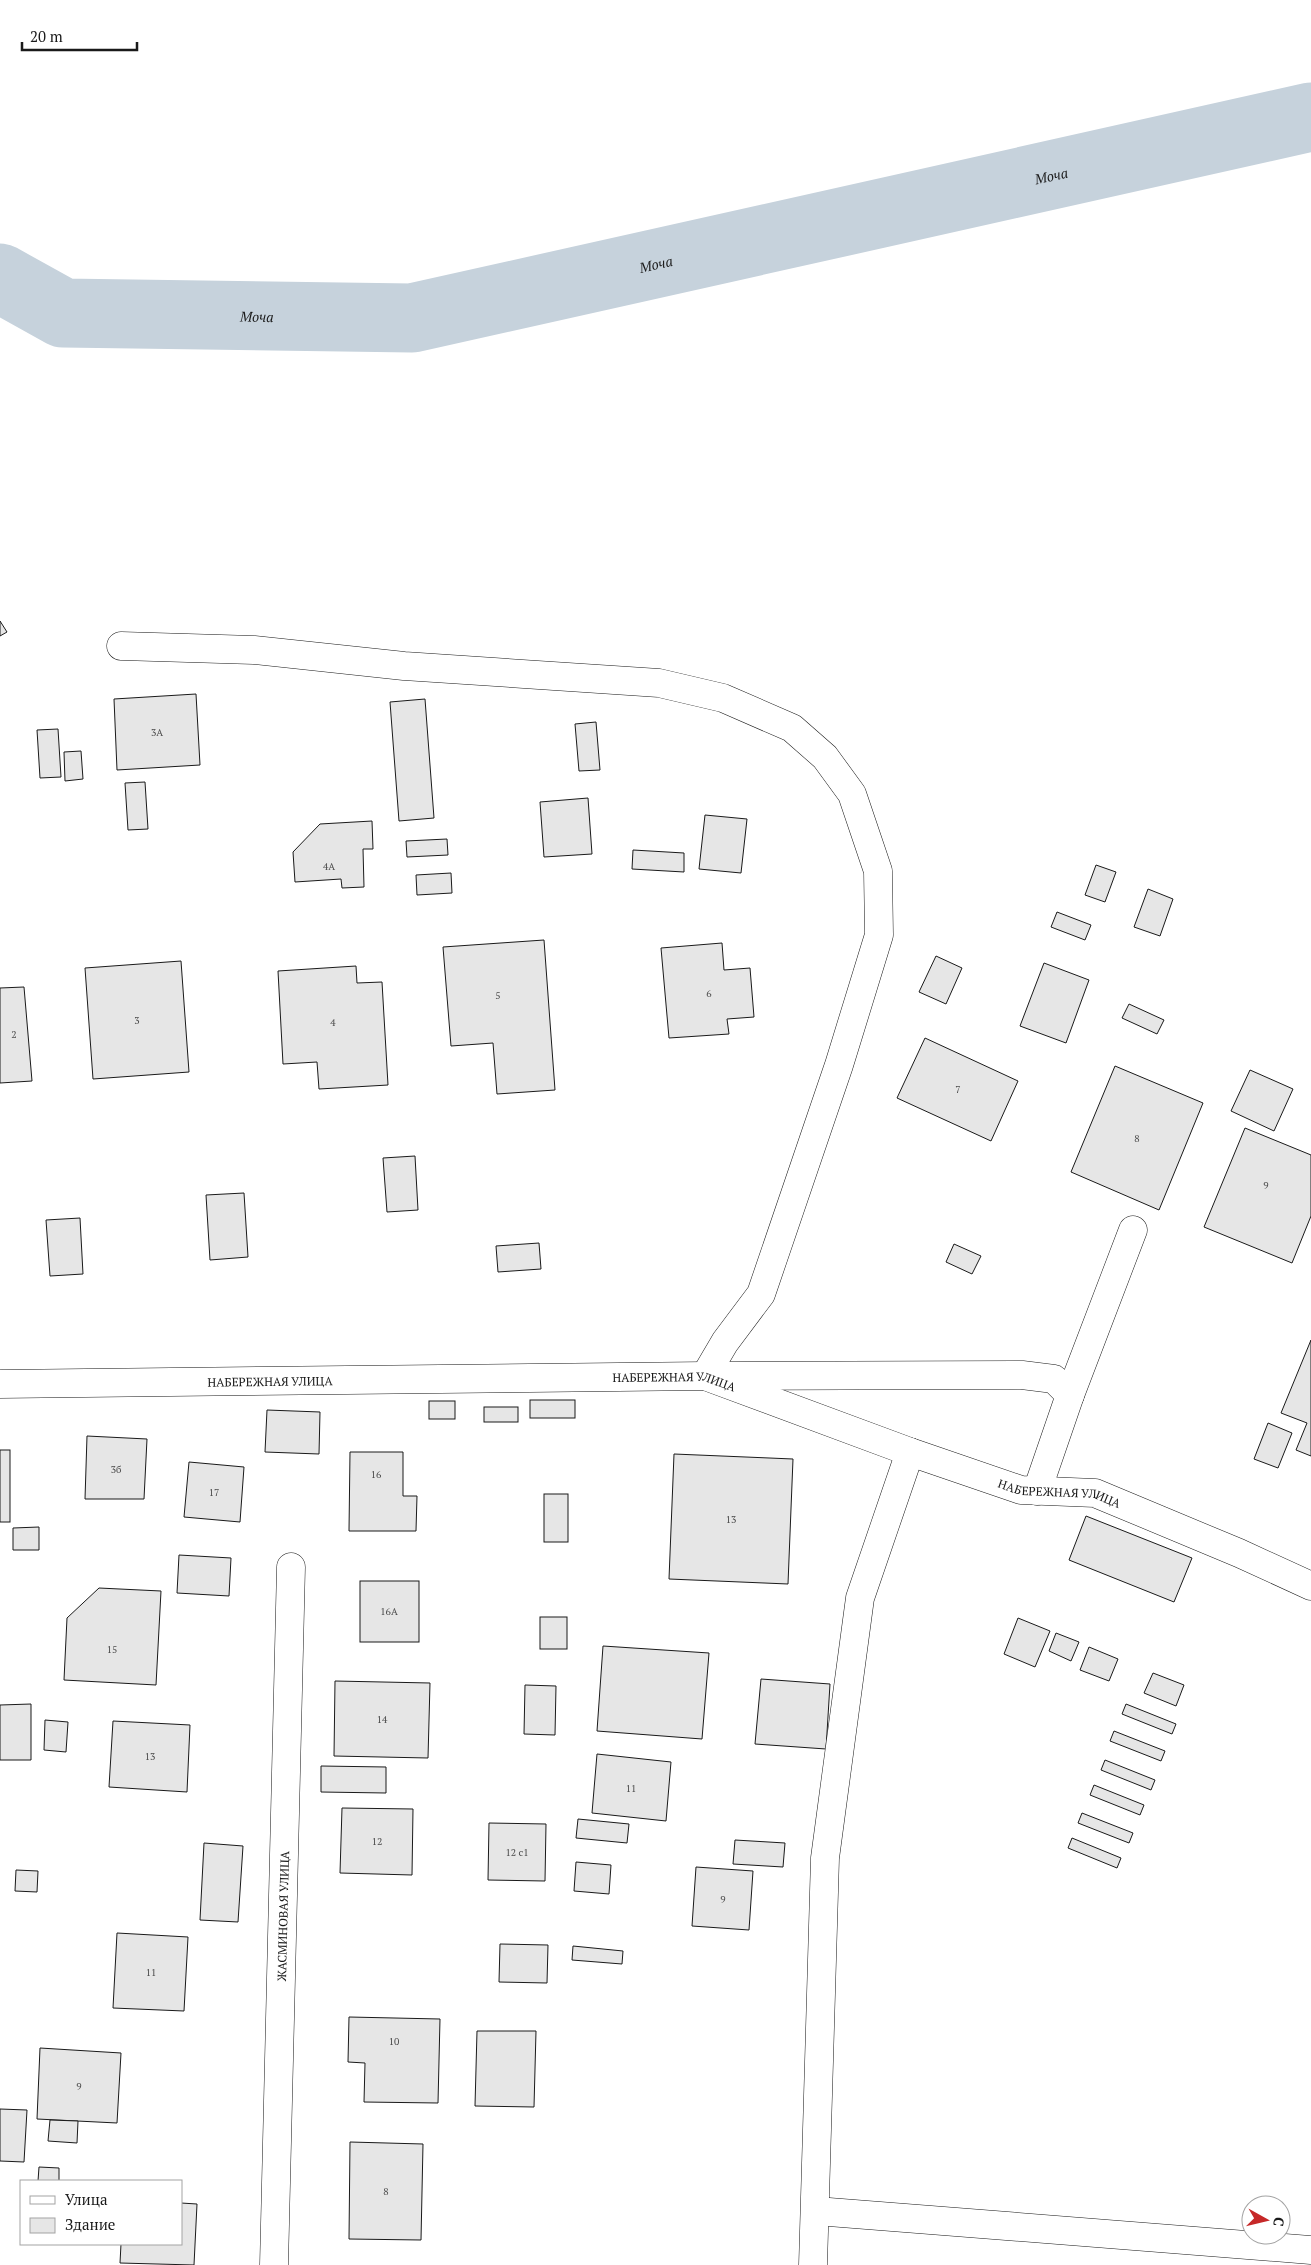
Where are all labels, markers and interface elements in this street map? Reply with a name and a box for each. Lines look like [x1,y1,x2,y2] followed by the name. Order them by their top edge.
[22,20,138,52] scale bar
[30,26,63,46] text: 20 m
[1032,162,1070,188] water label: Моча
[636,251,674,277] water label: Моча
[239,306,274,326] water label: Моча
[151,726,163,739] house number: 3А
[323,860,335,873] house number: 4А
[706,987,712,1000] house number: 6
[495,989,501,1002] house number: 5
[134,1014,140,1027] house number: 3
[330,1016,336,1029] house number: 4
[11,1028,17,1041] house number: 2
[955,1083,961,1096] house number: 7
[1134,1132,1140,1145] house number: 8
[1263,1179,1269,1192] house number: 9
[612,1368,739,1395] street label: НАБЕРЕЖНАЯ УЛИЦА
[207,1373,333,1389] street label: НАБЕРЕЖНАЯ УЛИЦА
[111,1463,121,1476] house number: 3б
[371,1468,382,1481] house number: 16
[996,1475,1124,1511] street label: НАБЕРЕЖНАЯ УЛИЦА
[209,1486,219,1499] house number: 17
[726,1513,736,1526] house number: 13
[380,1605,398,1618] house number: 16А
[107,1643,117,1656] house number: 15
[377,1713,388,1726] house number: 14
[145,1750,155,1763] house number: 13
[626,1782,636,1795] house number: 11
[372,1835,382,1848] house number: 12
[505,1846,529,1859] house number: 12 с1
[273,1850,292,1981] street label: ЖАСМИНОВАЯ УЛИЦА
[720,1893,726,1906] house number: 9
[146,1966,156,1979] house number: 11
[389,2035,399,2048] house number: 10
[76,2080,82,2093] house number: 9
[20,2180,182,2245] legend
[383,2185,389,2198] house number: 8
[65,2189,108,2209] text: Улица
[1241,2195,1291,2245] north arrow
[65,2214,115,2234] text: Здание
[1269,2216,1289,2228] text: С

